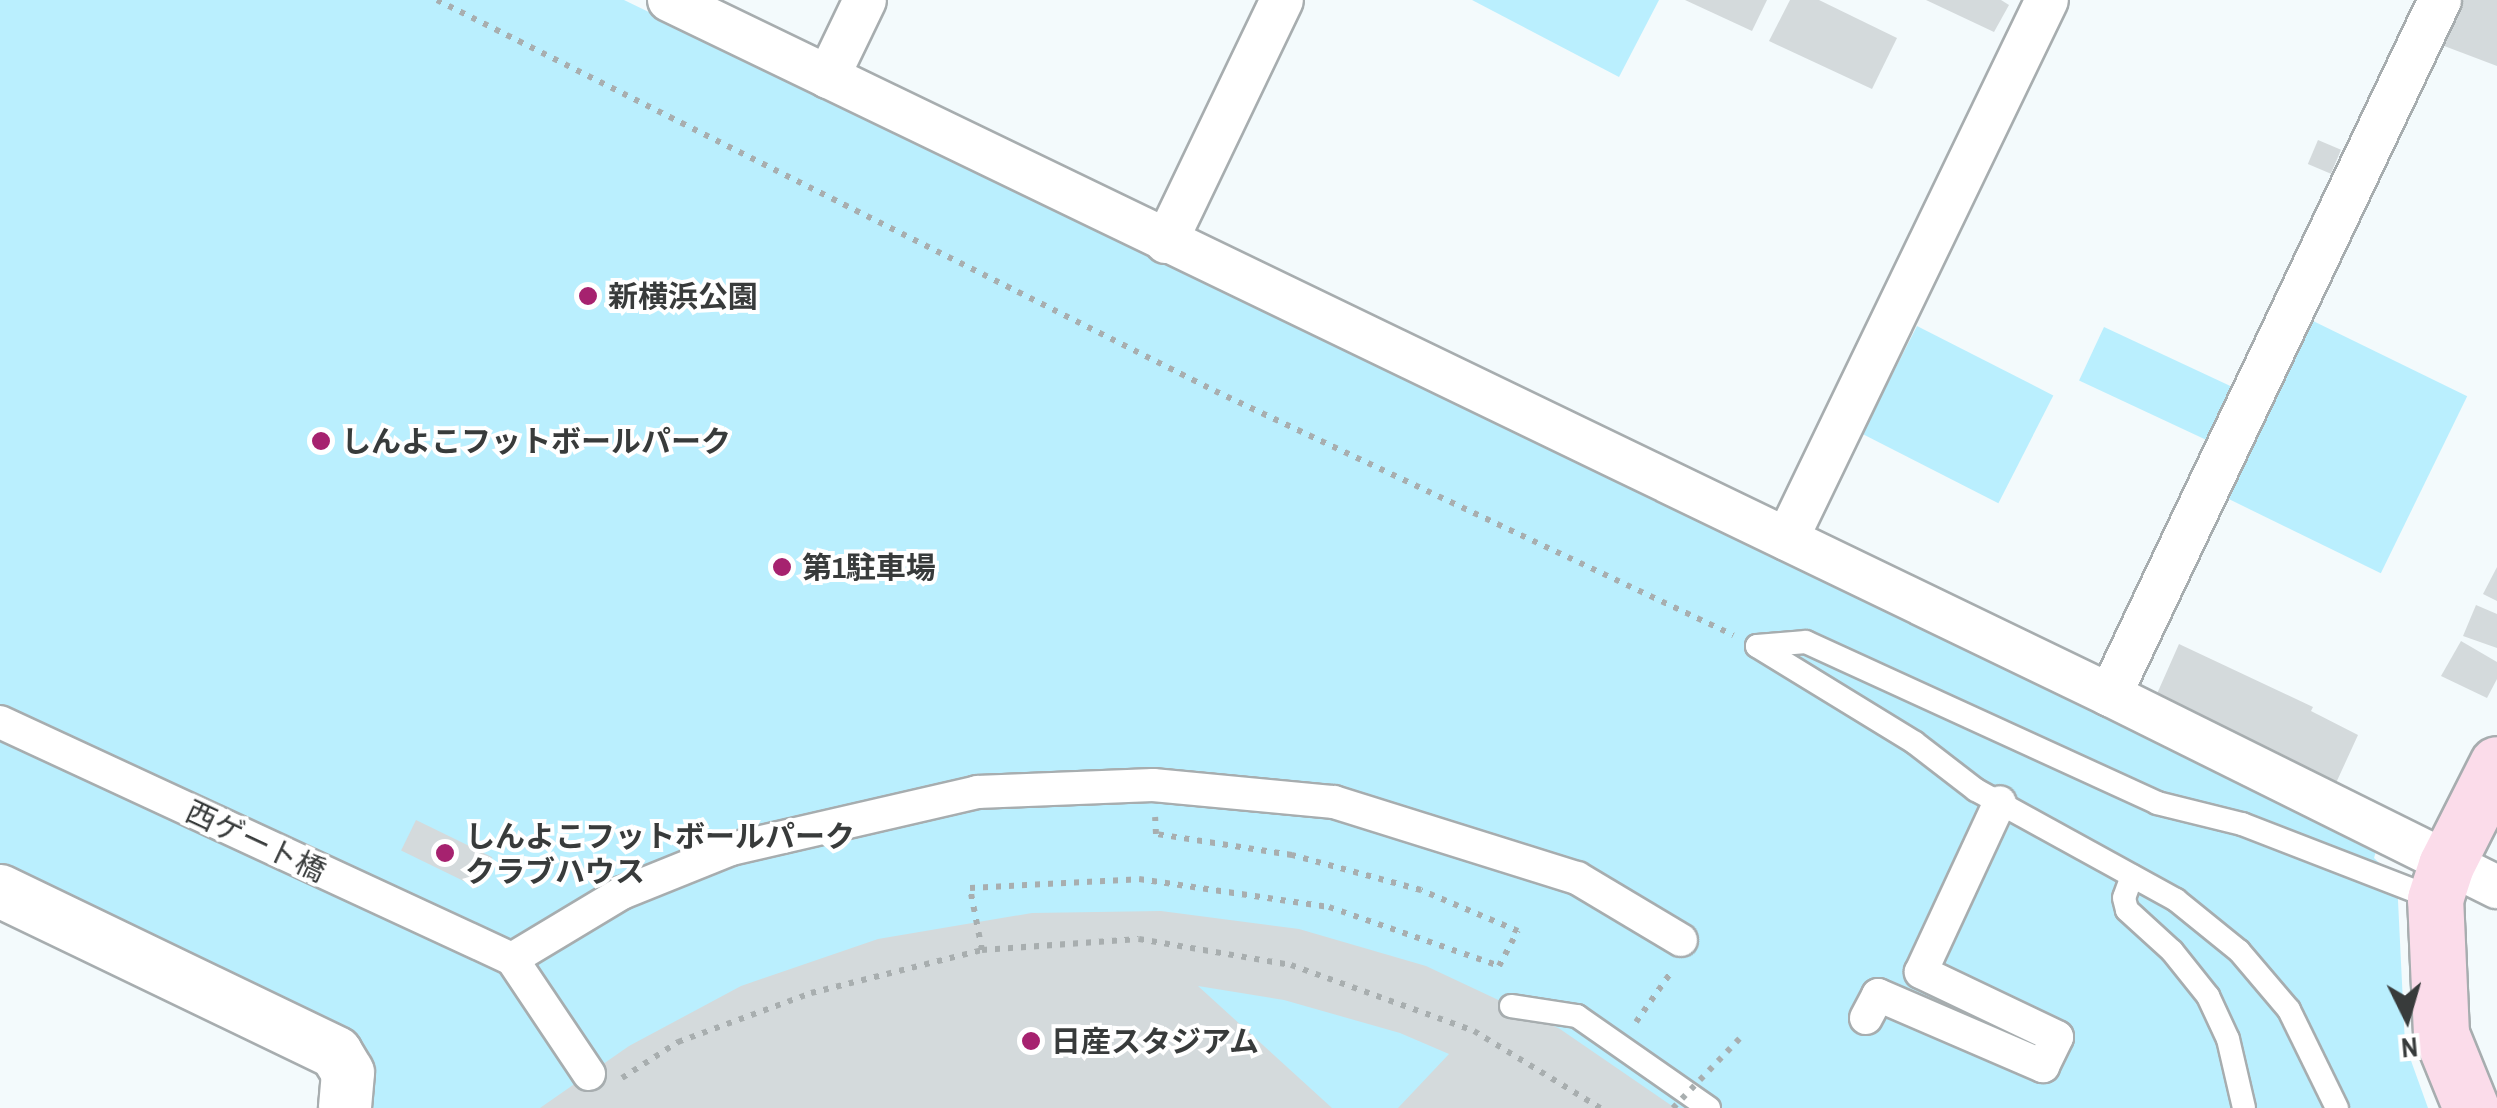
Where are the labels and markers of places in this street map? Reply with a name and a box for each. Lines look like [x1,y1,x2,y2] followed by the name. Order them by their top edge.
[608,278,758,314] place label: 新横浜公園
[577,285,599,307] marker: 新横浜公園
[341,423,731,459] place label: しんよこフットボールパーク
[310,430,332,452] marker: しんよこフットボールパーク
[802,549,936,585] place label: 第1駐車場
[771,556,793,578] marker: 第1駐車場
[465,818,855,888] place label: しんよこフットボールパーク クラブハウス
[434,842,456,864] marker: しんよこフットボールパーク クラブハウス
[1051,1023,1261,1059] place label: 日産スタジアム
[1020,1030,1042,1052] marker: 日産スタジアム

